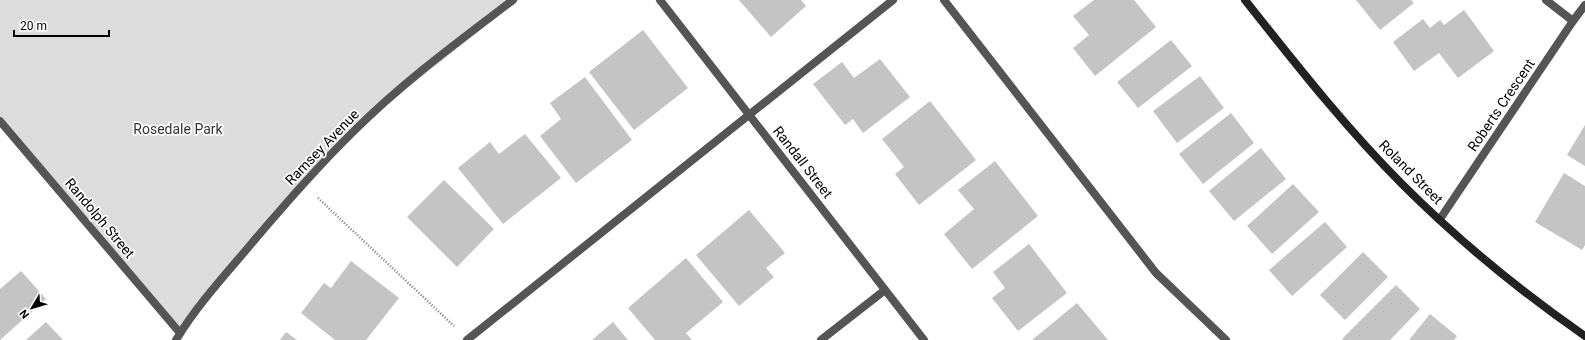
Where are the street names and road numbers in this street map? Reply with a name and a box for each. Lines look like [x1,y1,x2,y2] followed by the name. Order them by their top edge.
[1464,56,1538,154] street label: Roberts Crescent
[282,106,362,188] street label: Ramsey Avenue
[770,123,836,201] street label: Randall Street
[1376,137,1447,208] street label: Roland Street
[62,175,138,261] street label: Randolph Street

